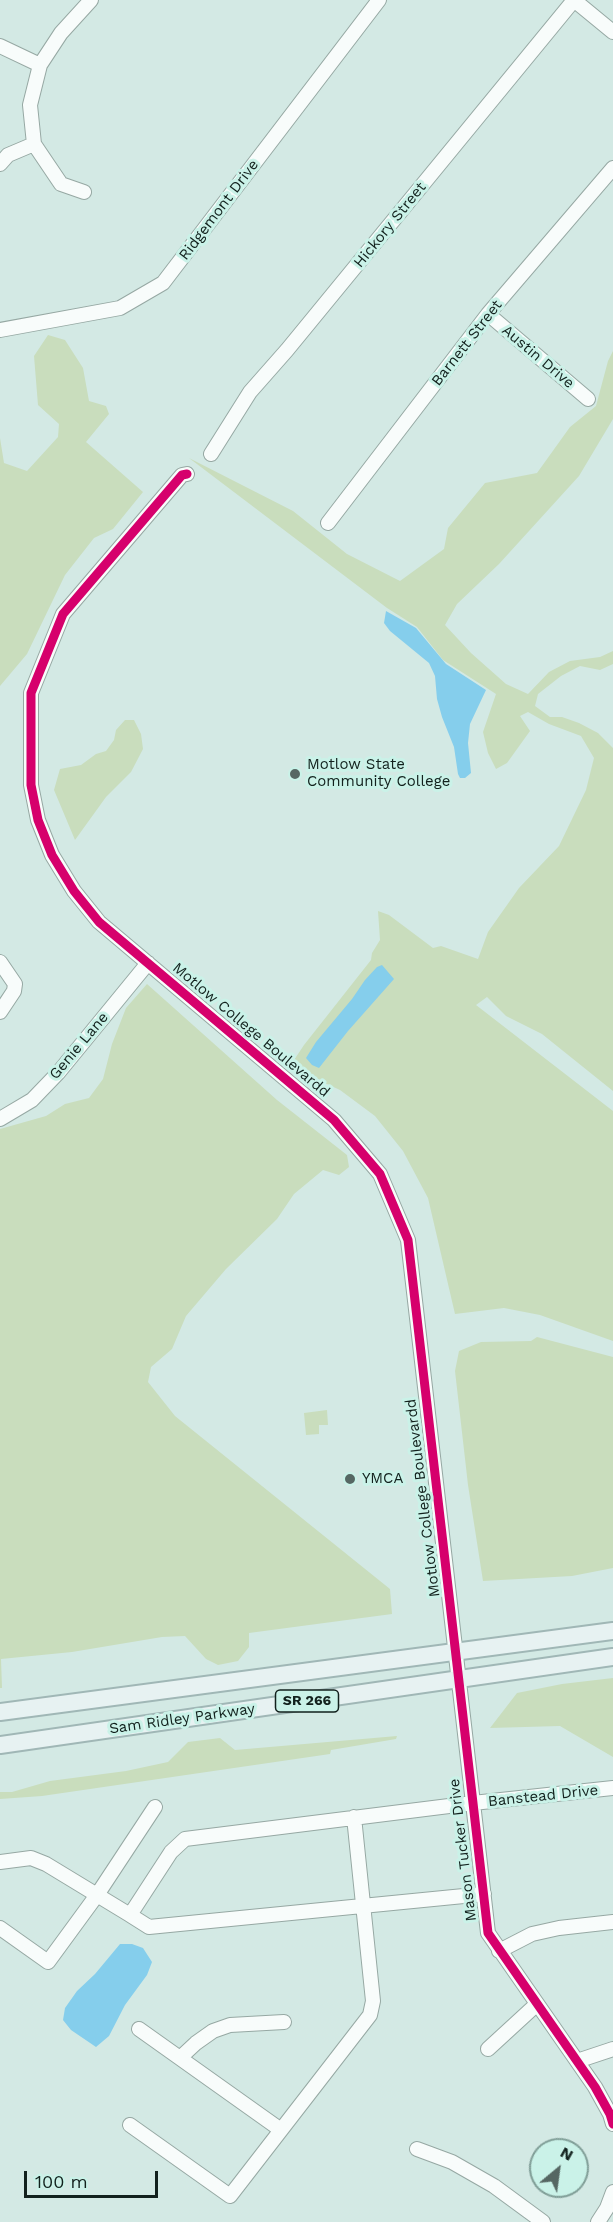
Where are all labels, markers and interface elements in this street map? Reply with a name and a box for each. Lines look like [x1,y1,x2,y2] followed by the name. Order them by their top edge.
[175,156,263,264] street label: Ridgemont Drive
[350,179,430,271] street label: Hickory Street
[428,296,506,390] street label: Barnett Street
[498,322,578,392] street label: Austin Drive
[307,756,450,791] place label: Motlow State Community College
[288,767,302,781] marker: Motlow State Community College
[169,959,333,1101] street label: Motlow College Boulevardd
[46,1009,112,1083] street label: Genie Lane
[402,1398,444,1598] street label: Motlow College Boulevardd
[362,1470,403,1488] place label: YMCA
[343,1472,357,1486] marker: YMCA
[276,1690,338,1712] road number: SR 266
[108,1700,256,1738] street label: Sam Ridley Parkway
[445,1778,481,1922] street label: Mason Tucker Drive
[487,1781,599,1811] street label: Banstead Drive
[529,2138,589,2198] north arrow
[557,2142,577,2165] text: N
[27,2159,160,2197] scale bar
[35,2171,88,2192] text: 100 m

